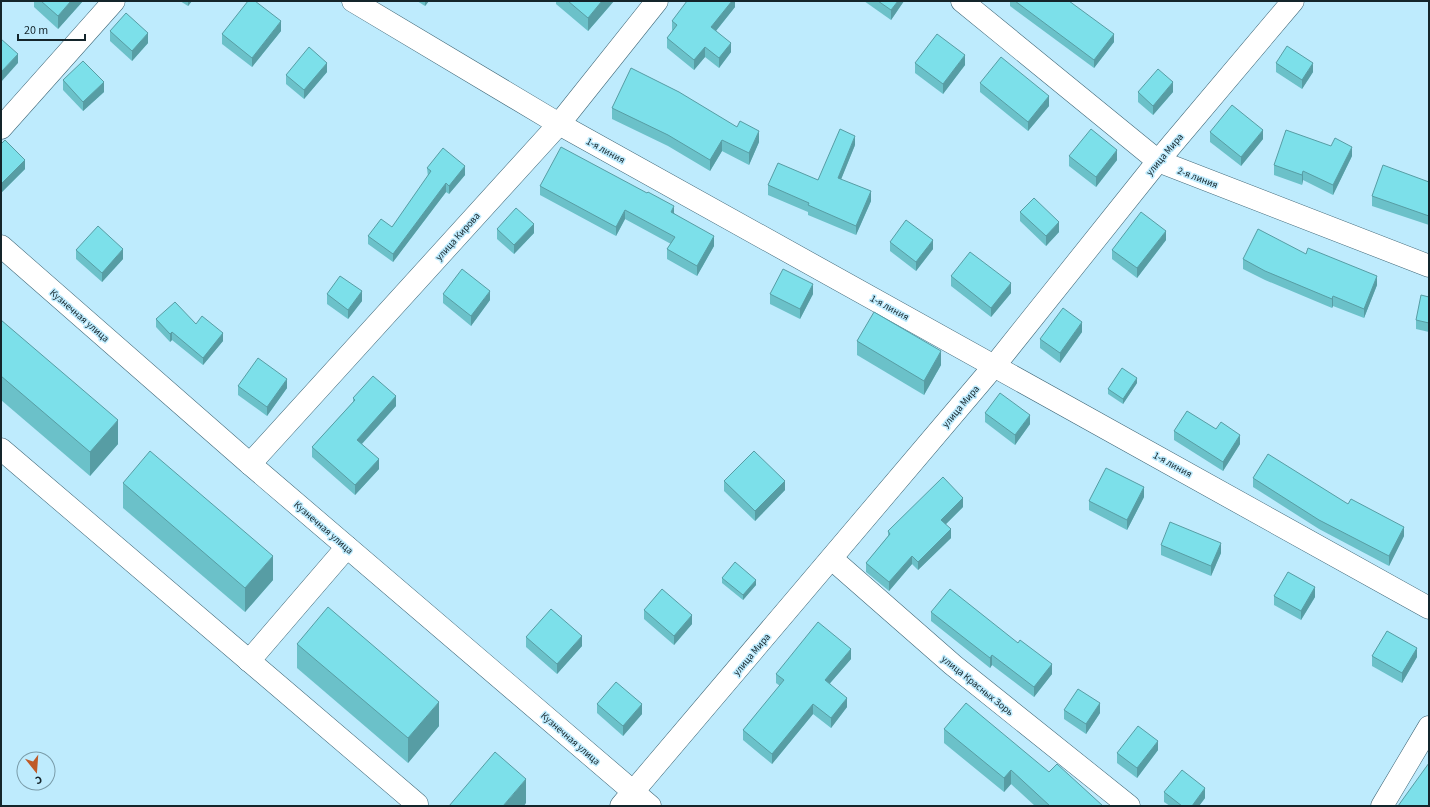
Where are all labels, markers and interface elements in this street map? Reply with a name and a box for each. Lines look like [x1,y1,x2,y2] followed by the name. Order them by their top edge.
[18,16,85,42] scale bar
[24,22,48,39] text: 20 m
[1143,130,1187,179] street label: улица Мира
[584,134,628,167] street label: 1-я линия
[1175,164,1220,192] street label: 2-я линия
[432,209,483,264] street label: улица Кирова
[47,286,112,345] street label: Кузнечная улица
[868,291,912,324] street label: 1-я линия
[939,382,983,431] street label: улица Мира
[1151,448,1195,481] street label: 1-я линия
[291,498,356,557] street label: Кузнечная улица
[730,630,774,679] street label: улица Мира
[938,652,1017,719] street label: улица Красных Зорь
[538,709,603,768] street label: Кузнечная улица
[16,751,56,791] north arrow
[33,772,44,788] text: С

